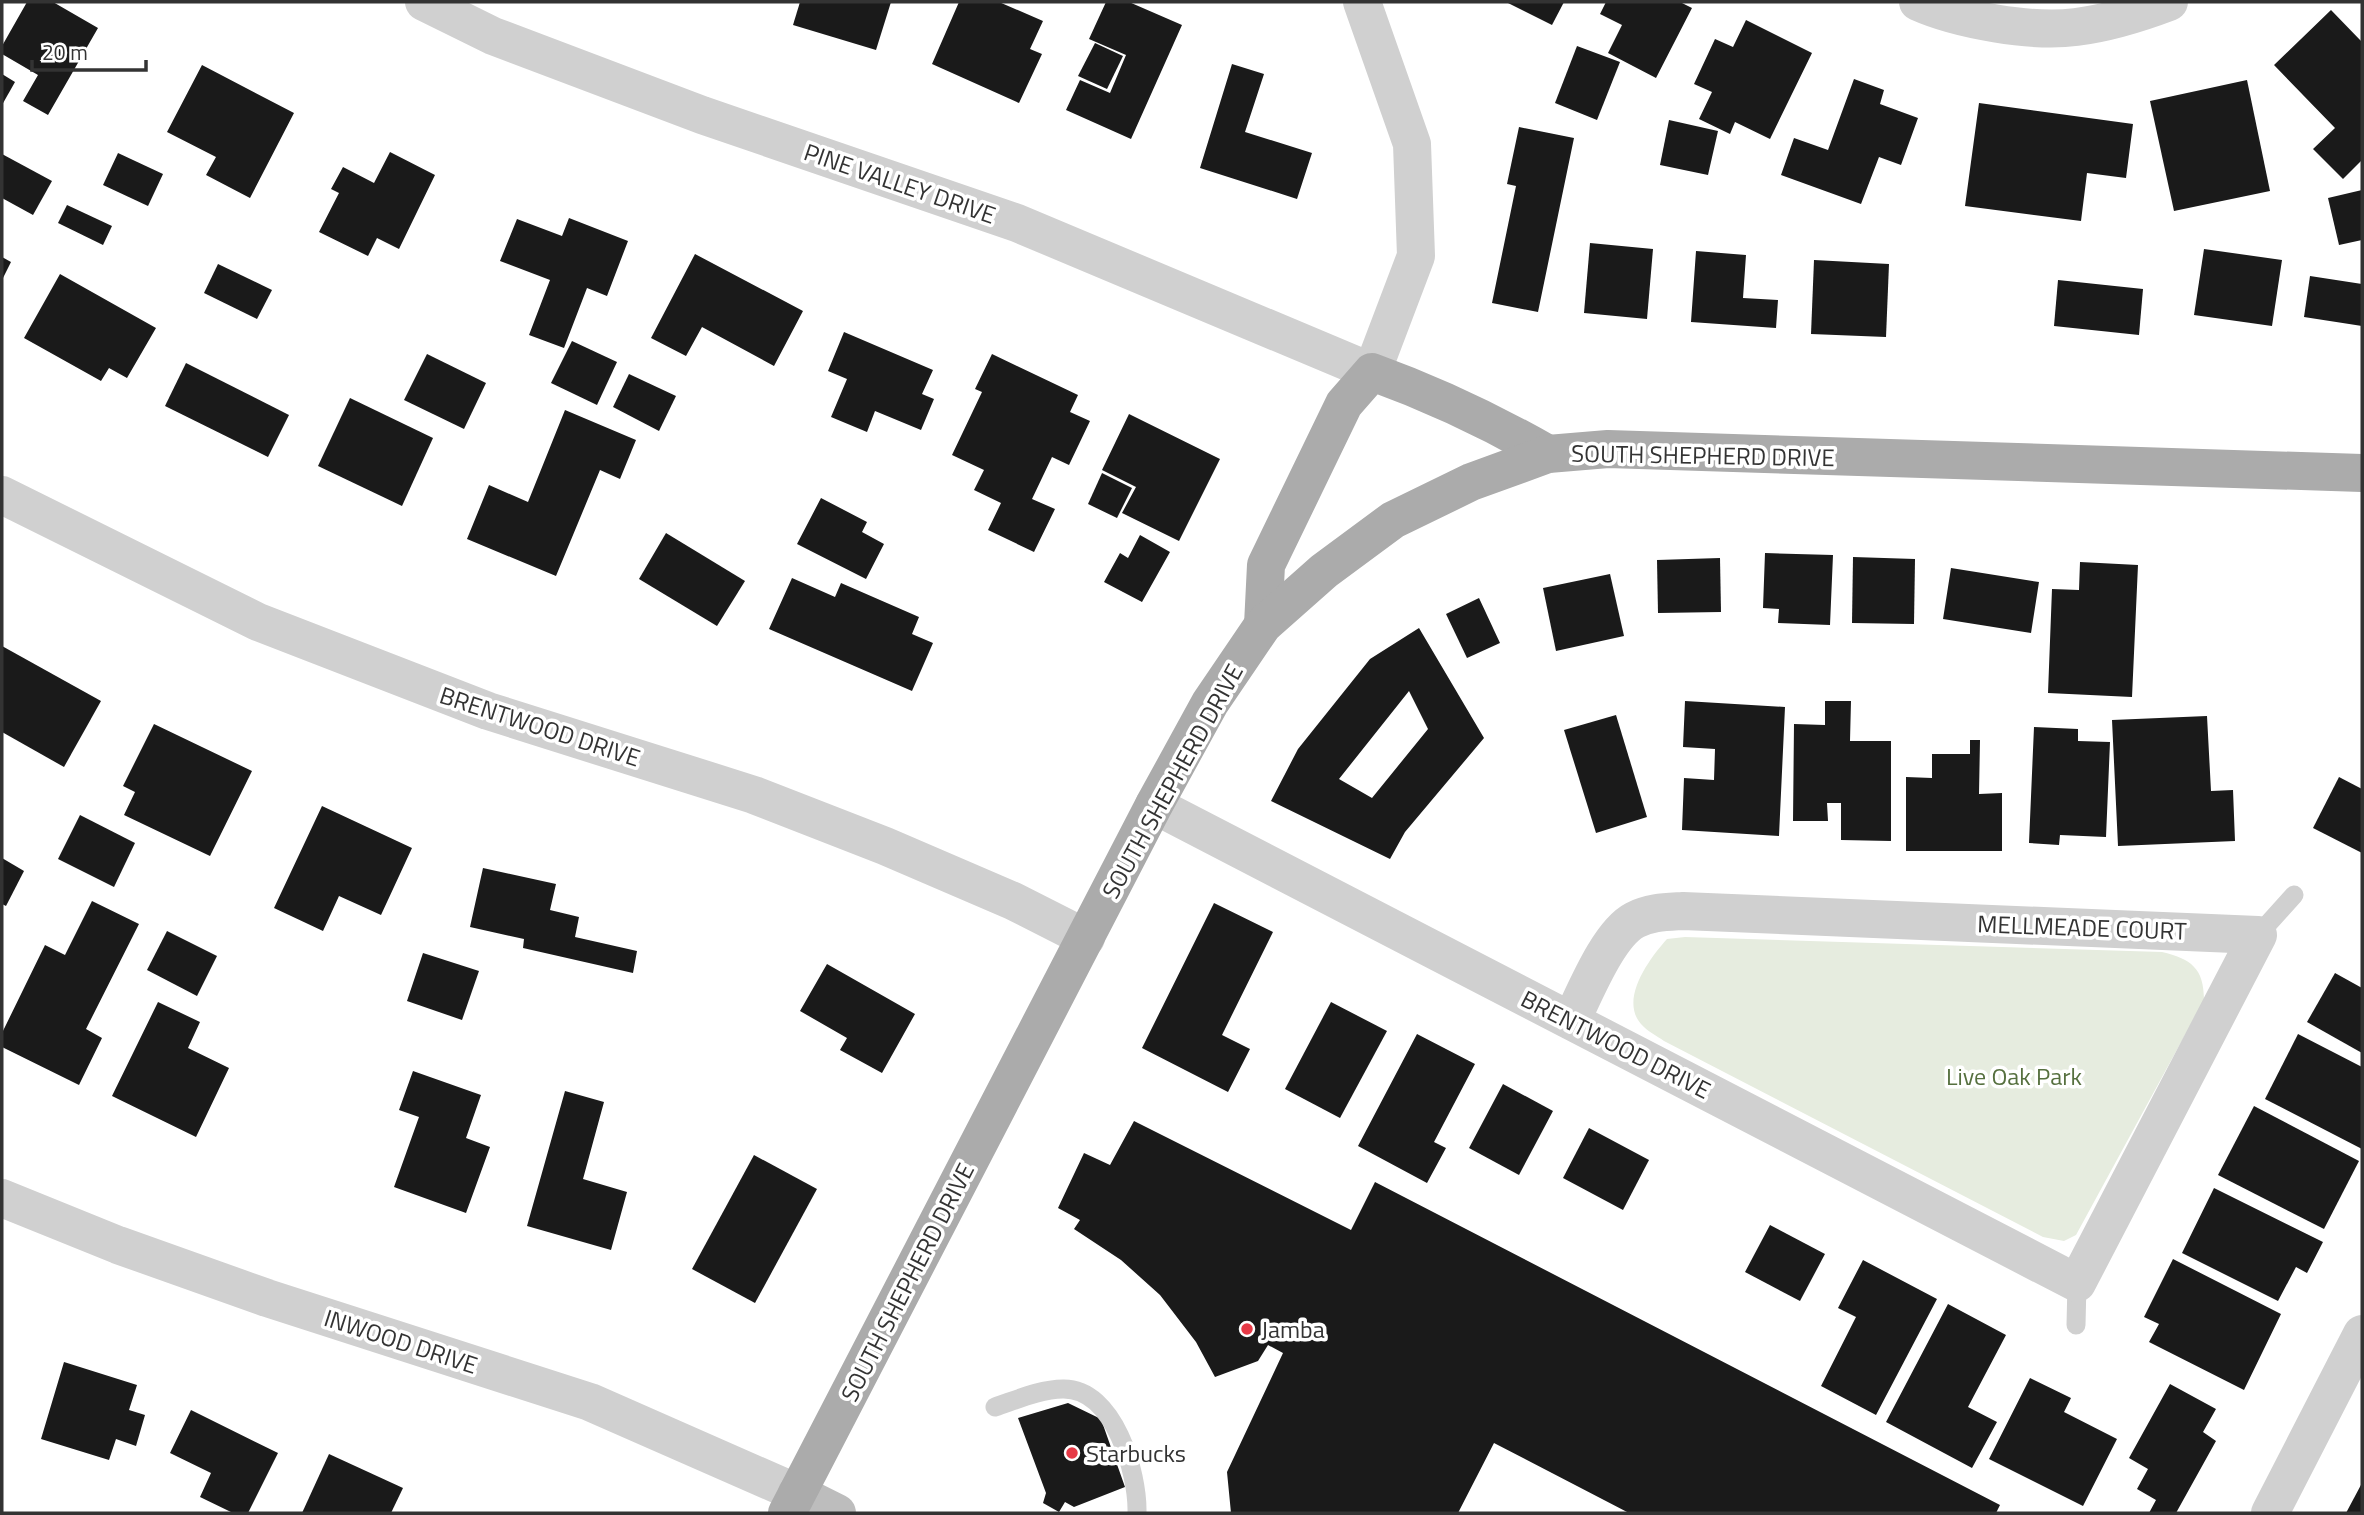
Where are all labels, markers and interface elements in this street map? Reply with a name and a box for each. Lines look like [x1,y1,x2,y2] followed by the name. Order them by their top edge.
[32,28,145,72] scale bar
[42,36,88,68] text: 20 m
[799,133,1001,233] street label: PINE VALLEY DRIVE
[1571,435,1835,475] street label: SOUTH SHEPHERD DRIVE
[1092,657,1252,905] street label: SOUTH SHEPHERD DRIVE
[435,677,645,775] street label: BRENTWOOD DRIVE
[1977,905,2188,949] street label: MELLMEADE COURT
[1515,981,1717,1107] street label: BRENTWOOD DRIVE
[1946,1058,2083,1094] park label: Live Oak Park
[831,1156,983,1408] street label: SOUTH SHEPHERD DRIVE
[320,1299,482,1383] street label: INWOOD DRIVE
[1261,1311,1325,1347] place label: Jamba
[1239,1321,1255,1337] marker: Jamba
[1086,1435,1186,1471] place label: Starbucks
[1064,1445,1080,1461] marker: Starbucks

